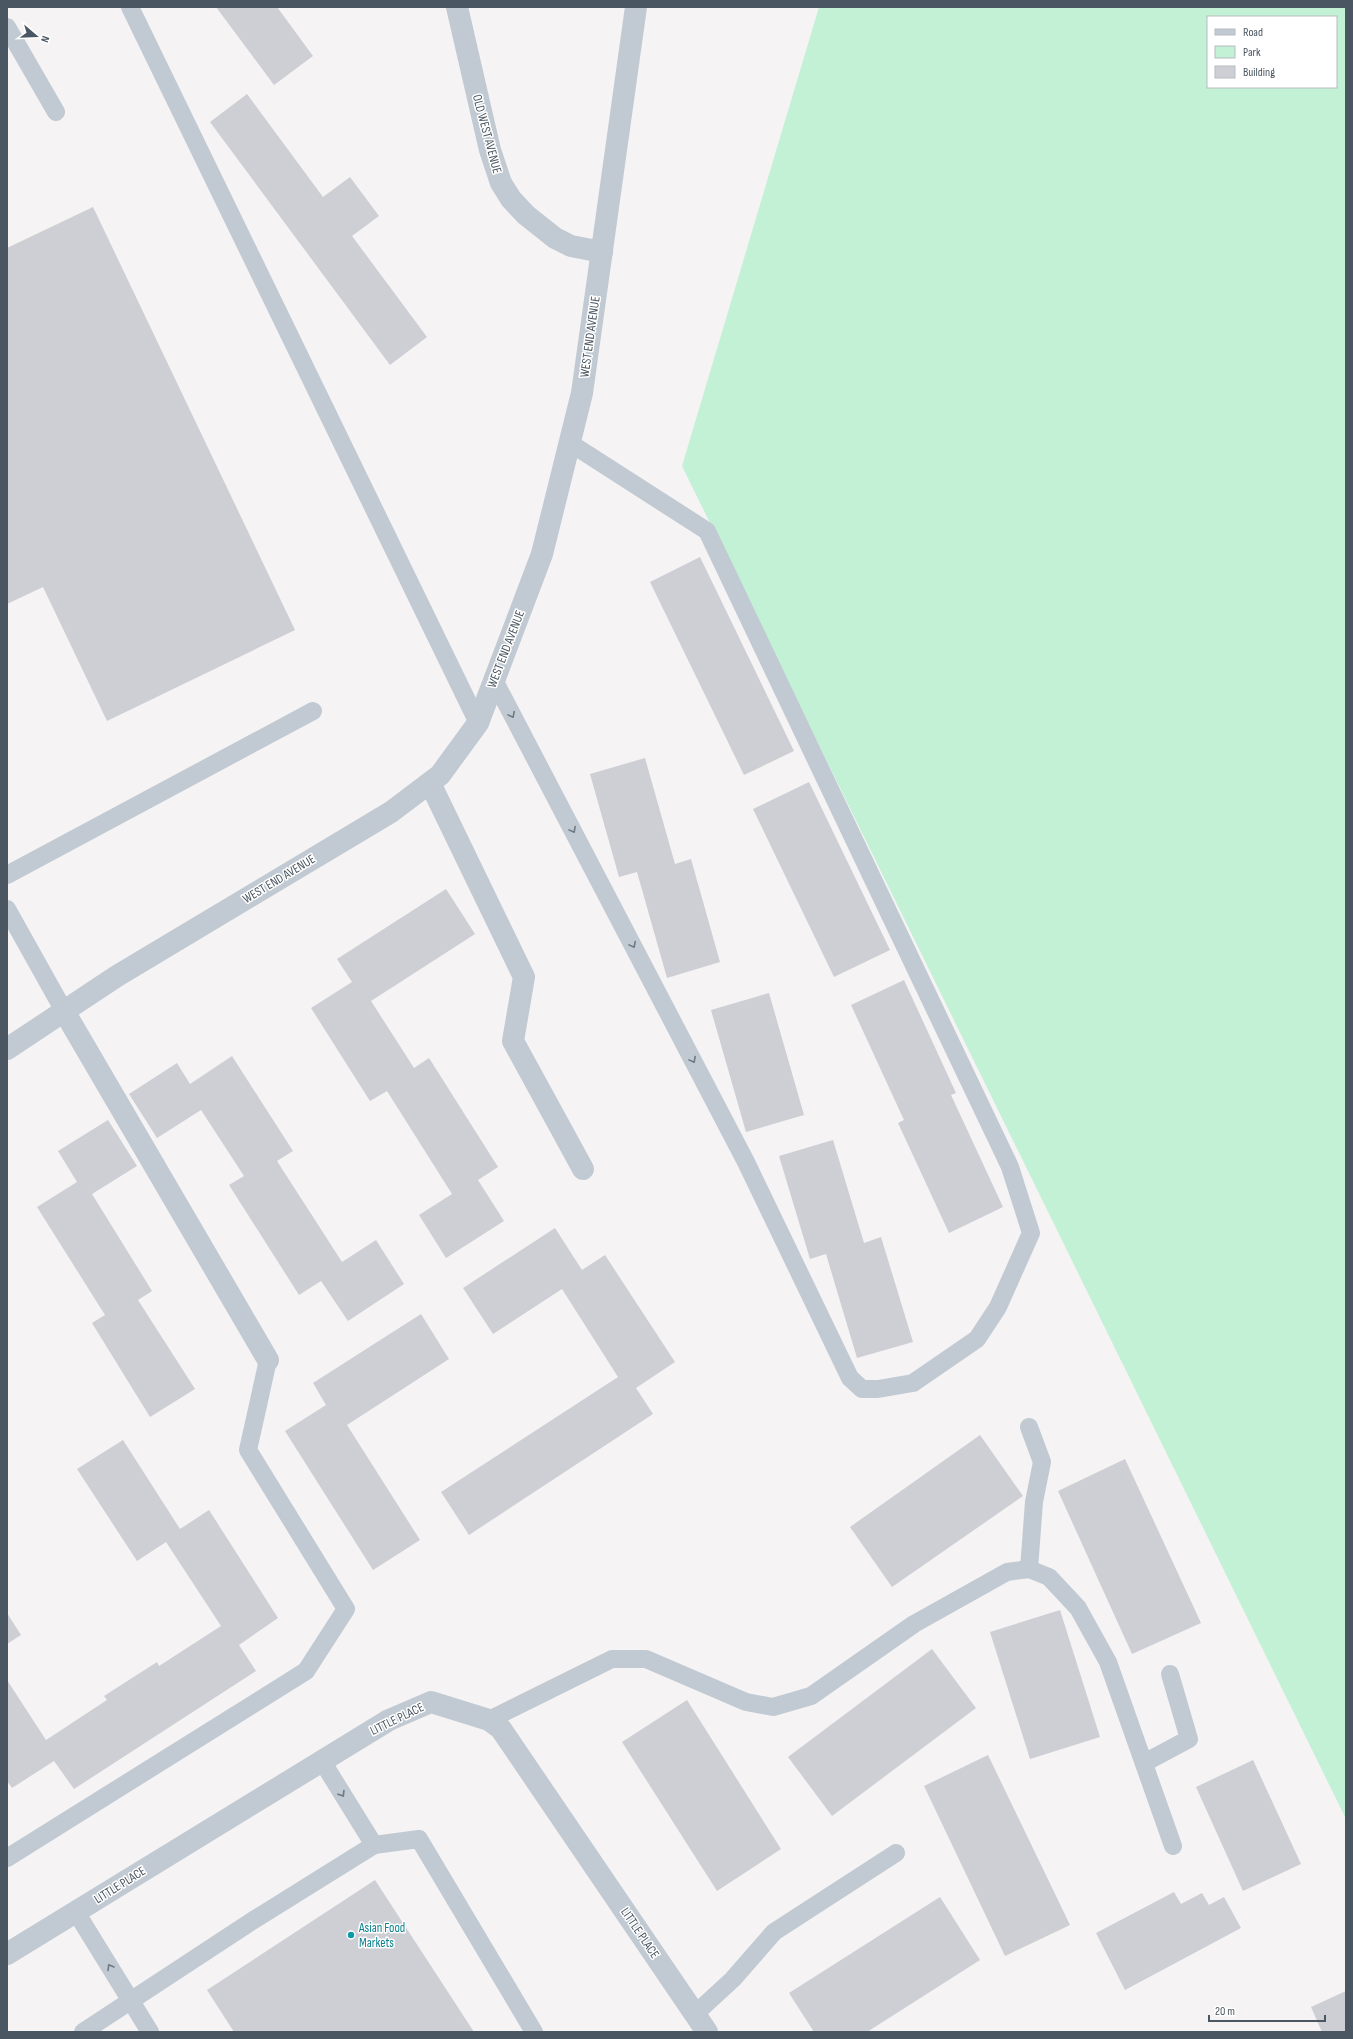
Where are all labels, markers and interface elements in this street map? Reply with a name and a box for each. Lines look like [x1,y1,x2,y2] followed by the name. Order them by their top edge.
[16,16,56,56] north arrow
[1207,16,1337,88] legend
[1243,25,1263,40] text: Road
[38,34,52,44] text: N
[1243,45,1261,60] text: Park
[1243,65,1275,80] text: Building
[469,93,505,175] street label: OLD WEST AVENUE
[576,295,604,379] street label: WEST END AVENUE
[484,608,528,690] street label: WEST END AVENUE
[508,710,515,718] one-way arrow
[568,826,575,833] one-way arrow
[240,851,318,907] street label: WEST END AVENUE
[628,941,635,948] one-way arrow
[688,1056,696,1064] one-way arrow
[368,1699,426,1739] street label: LITTLE PLACE
[338,1790,345,1797] one-way arrow
[91,1863,149,1907] street label: LITTLE PLACE
[617,1905,663,1961] street label: LITTLE PLACE
[358,1920,405,1951] place label: Asian Food Markets
[346,1930,356,1940] marker: Asian Food Markets
[107,1964,114,1971] one-way arrow
[1209,1997,1325,2023] scale bar
[1215,2004,1235,2019] text: 20 m

